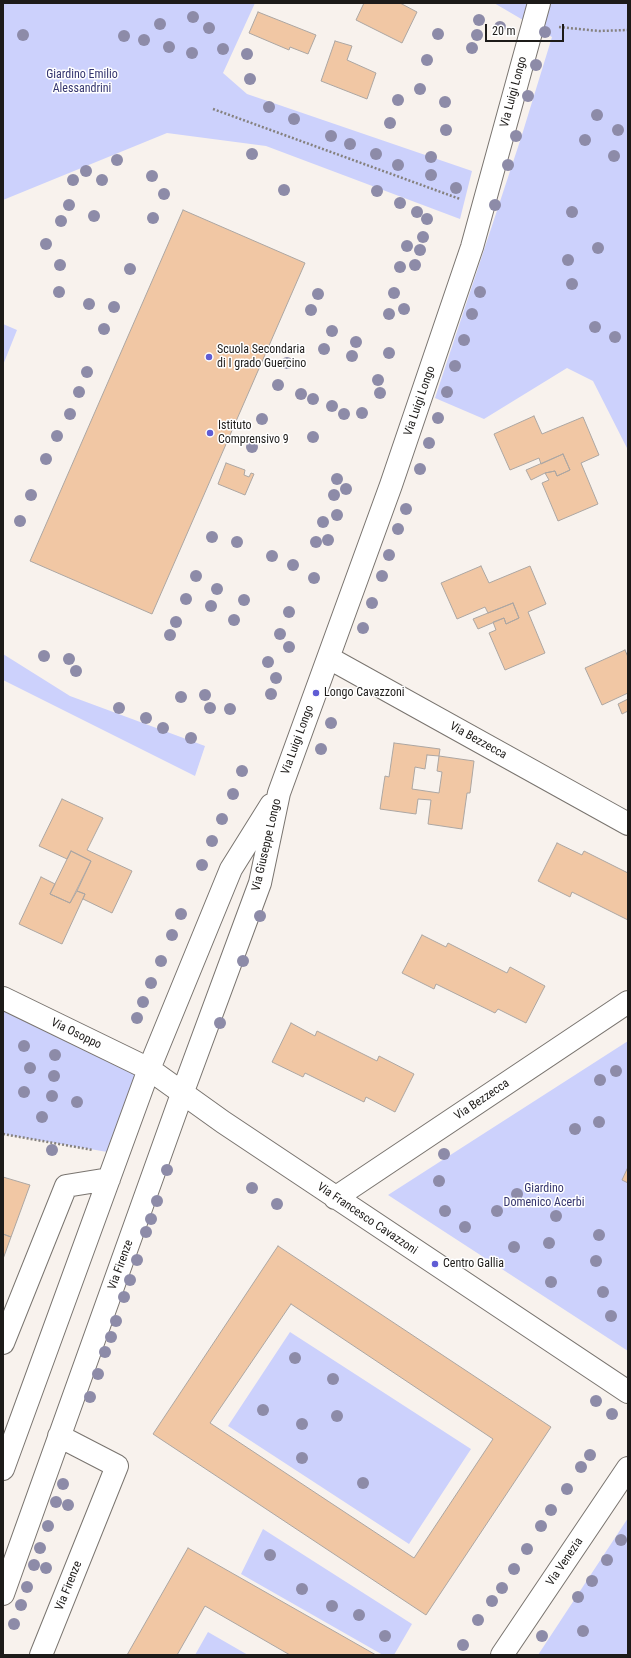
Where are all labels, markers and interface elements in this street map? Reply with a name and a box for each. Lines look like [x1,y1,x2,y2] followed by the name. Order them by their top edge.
[487,16,566,42] scale bar
[492,24,516,38] text: 20 m
[498,55,530,129] street label: Via Luigi Longo
[46,68,118,96] park label: Giardino Emilio Alessandrini
[217,343,306,371] place label: Scuola Secondaria di I grado Guercino
[204,352,214,362] marker: Scuola Secondaria di I grado Guercino
[401,364,439,438] street label: Via Luigi Longo
[218,419,289,447] place label: Istituto Comprensivo 9
[205,428,215,438] marker: Istituto Comprensivo 9
[324,686,405,700] place label: Longo Cavazzoni
[311,688,321,698] marker: Longo Cavazzoni
[279,703,317,777] street label: Via Luigi Longo
[447,719,509,763] street label: Via Bezzecca
[249,797,285,893] street label: Via Giuseppe Longo
[48,1016,104,1052] street label: Via Osoppo
[452,1076,512,1124] street label: Via Bezzecca
[314,1180,420,1258] street label: Via Francesco Cavazzoni
[504,1182,584,1210] park label: Giardino Domenico Acerbi
[105,1238,137,1292] street label: Via Firenze
[443,1257,504,1271] place label: Centro Gallia
[430,1259,440,1269] marker: Centro Gallia
[544,1535,586,1589] street label: Via Venezia
[53,1559,85,1613] street label: Via Firenze

